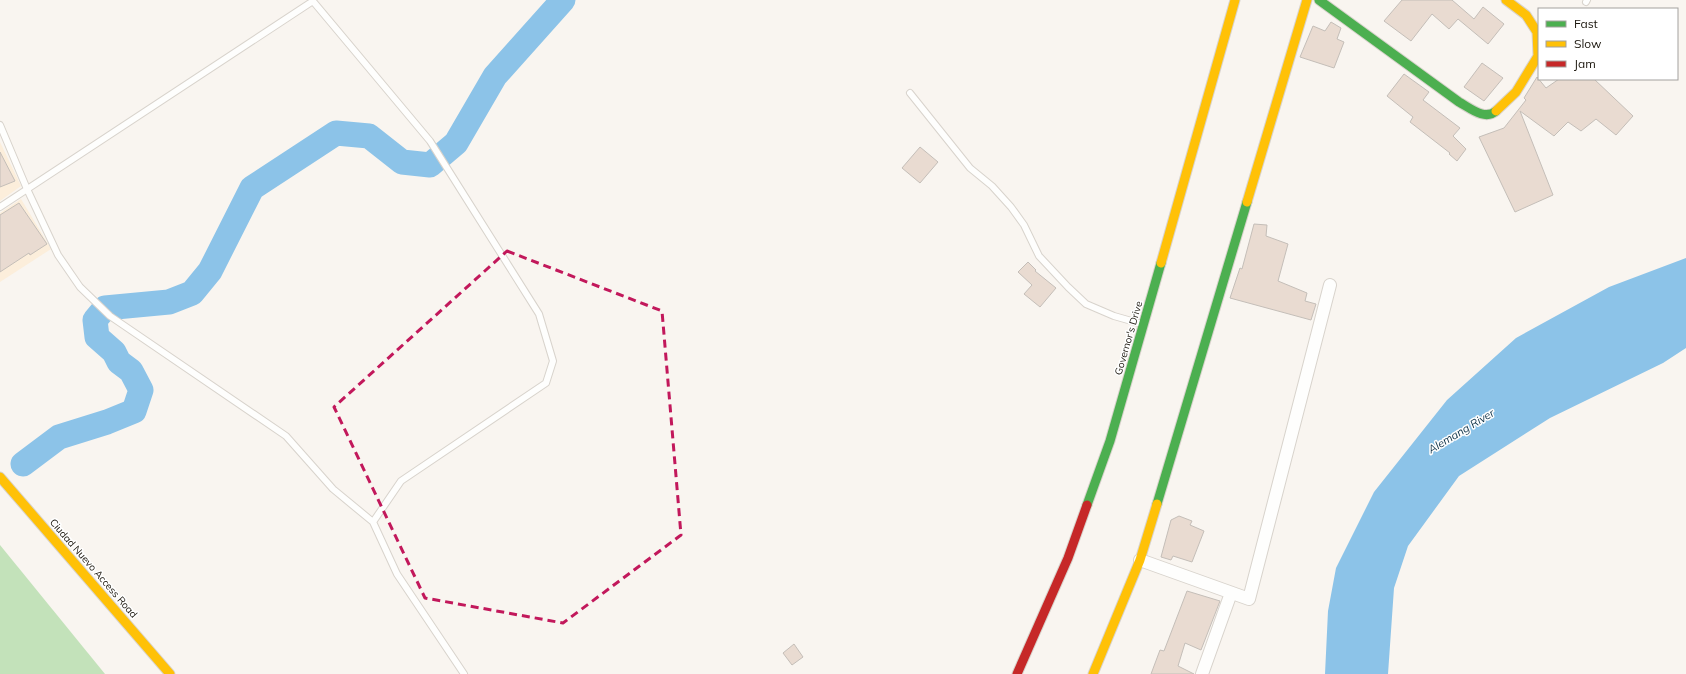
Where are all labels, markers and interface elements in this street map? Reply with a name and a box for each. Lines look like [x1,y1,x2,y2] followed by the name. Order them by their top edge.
[1538,8,1678,80] legend
[1574,16,1598,31] text: Fast
[1574,36,1602,51] text: Slow
[1574,56,1596,71] text: Jam
[1112,300,1145,377] street label: Governor's Drive
[1424,405,1498,457] water label: Alemang River
[47,516,140,621] street label: Ciudad Nuevo Access Road

